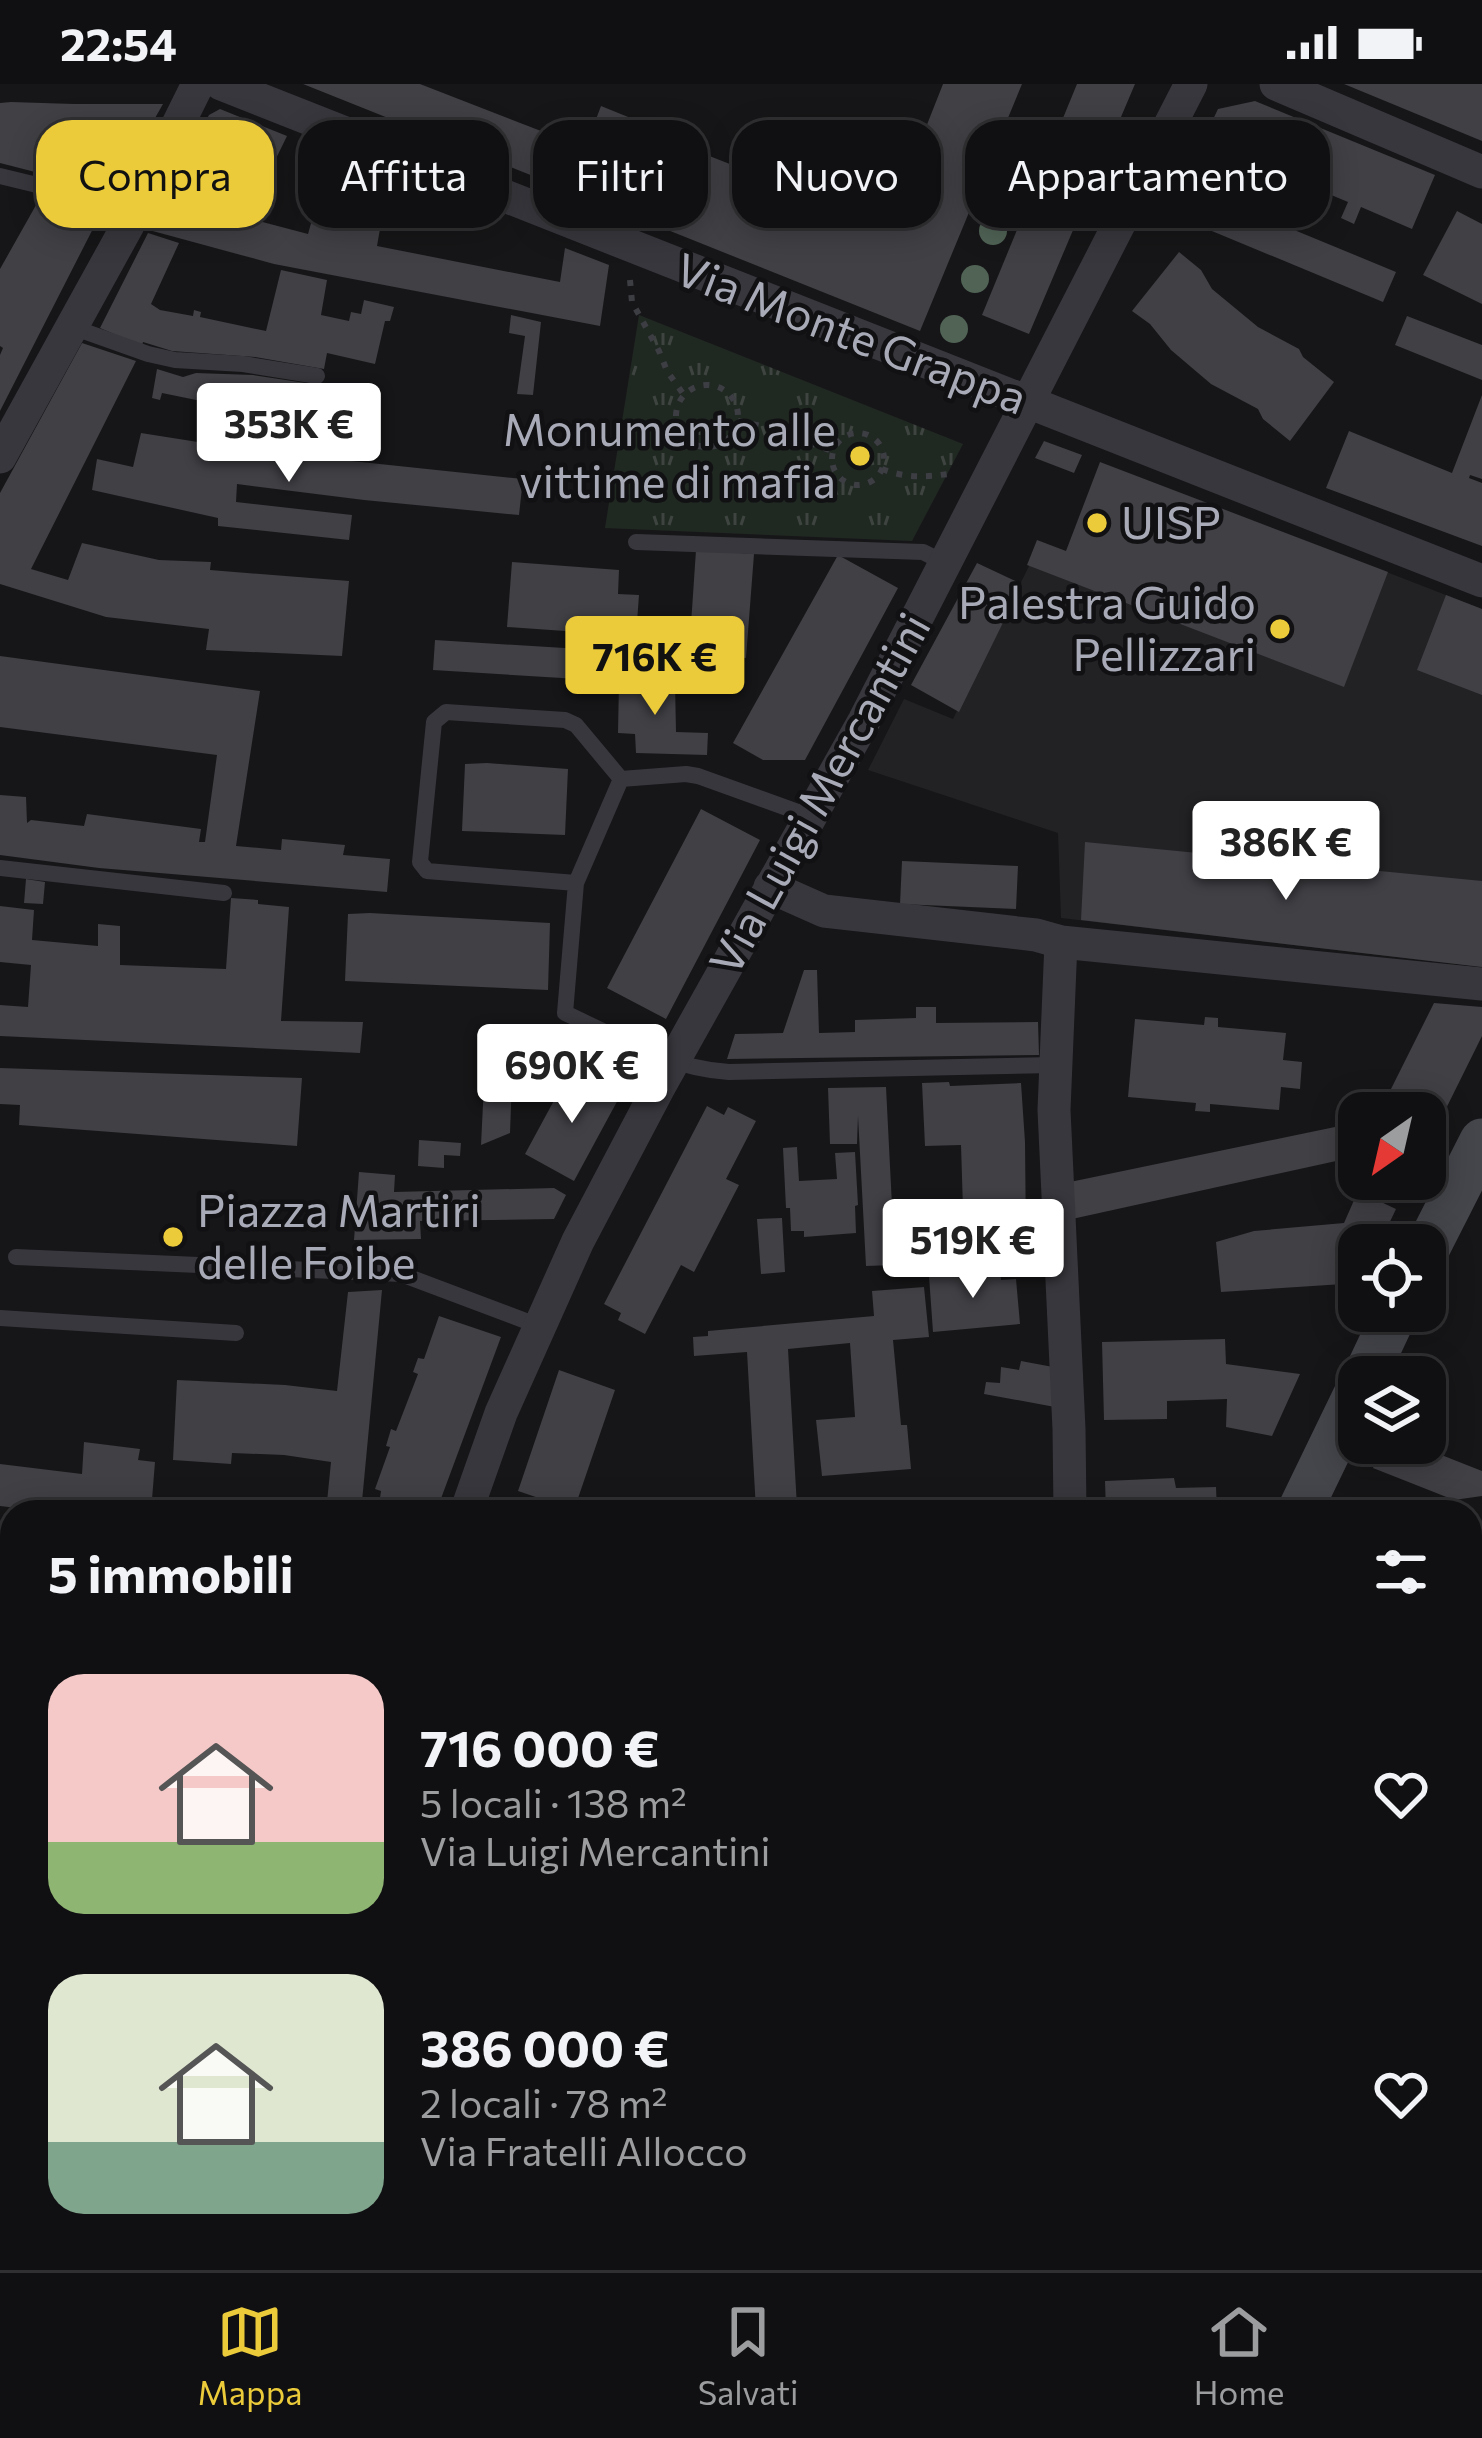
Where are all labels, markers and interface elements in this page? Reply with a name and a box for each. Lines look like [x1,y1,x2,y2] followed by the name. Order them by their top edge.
[60,15,177,70] text: 22:54
[36,120,274,228] chip: Compra
[298,120,509,228] chip: Affitta
[533,120,708,228] chip: Filtri
[732,120,941,228] chip: Nuovo
[965,120,1330,228] chip: Appartamento
[669,239,1035,424] street label: Via Monte Grappa
[191,383,387,485] pin: 353K €
[224,398,354,446] text: 353K €
[503,400,836,507] place label: Monumento alle vittime di mafia
[847,443,873,469] marker: Monumento alle vittime di mafia
[1121,493,1221,548] place label: UISP
[1084,510,1110,536] marker: UISP
[958,573,1256,680] place label: Palestra Guido Pellizzari
[696,603,940,983] street label: Via Luigi Mercantini
[557,616,753,718] pin: 716K €
[1267,616,1293,642] marker: Palestra Guido Pellizzari
[592,631,718,679] text: 716K €
[1188,801,1384,903] pin: 386K €
[1219,816,1353,864] text: 386K €
[474,1024,670,1126] pin: 690K €
[504,1039,640,1087] text: 690K €
[1338,1092,1446,1200] north arrow
[1338,1092,1446,1464] map controls
[197,1181,481,1288] place label: Piazza Martiri delle Foibe
[875,1199,1071,1301] pin: 519K €
[910,1214,1036,1262] text: 519K €
[160,1224,186,1250] marker: Piazza Martiri delle Foibe
[1338,1224,1446,1332] button: locate
[1338,1356,1446,1464] button: layers
[1368,1539,1434,1605] icon: filters
[48,1541,294,1604] text: 5 immobili
[420,1715,660,1778] text: 716 000 €
[144,1722,288,1866] icon: home
[1368,1761,1434,1827] icon: heart
[420,1778,687,1826] text: 5 locali · 138 m²
[420,1826,771,1874] text: Via Luigi Mercantini
[420,2015,670,2078] text: 386 000 €
[144,2022,288,2166] icon: home
[1368,2061,1434,2127] icon: heart
[420,2078,667,2126] text: 2 locali · 78 m²
[420,2126,748,2174] text: Via Fratelli Allocco
[198,2299,302,2412] tab: Mappa
[698,2299,799,2412] tab: Salvati
[1194,2299,1284,2412] tab: Home

